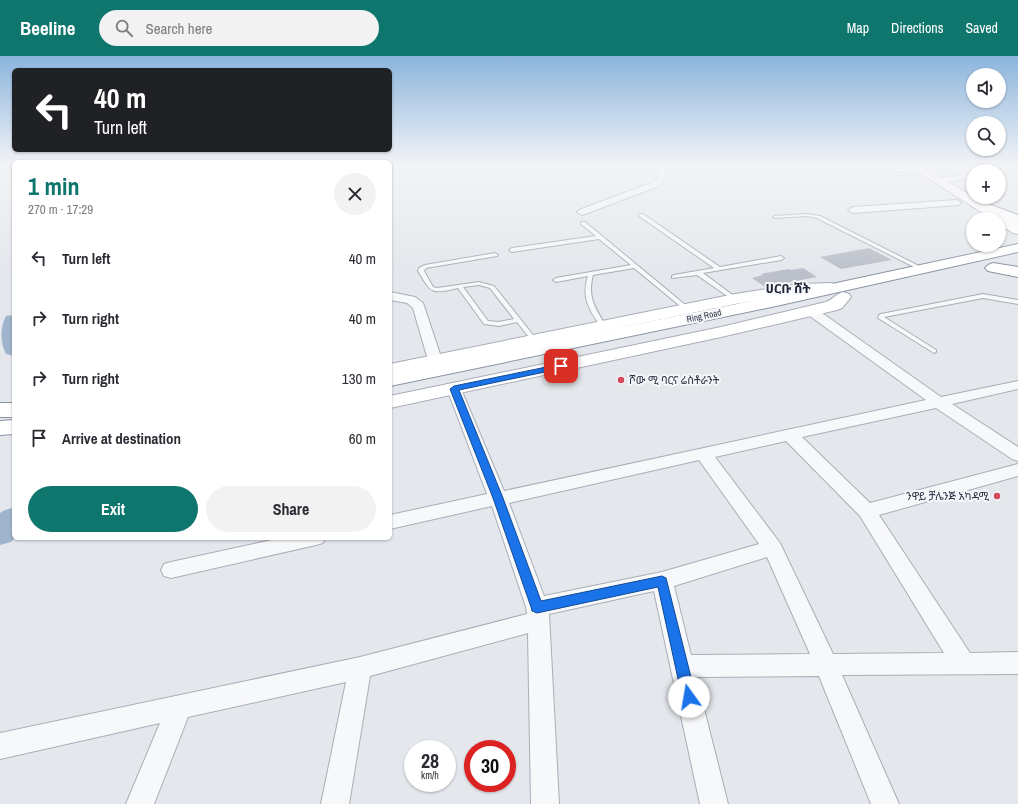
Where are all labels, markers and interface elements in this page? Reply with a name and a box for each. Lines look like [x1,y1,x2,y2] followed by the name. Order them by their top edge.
[99,10,379,46] search box
[20,15,75,41] text: Beeline
[113,17,135,39] icon: search
[145,18,212,39] text: Search here
[847,19,869,37] text: Map
[891,19,943,37] text: Directions
[965,19,998,37] text: Saved
[966,68,1006,252] map controls
[966,68,1006,108] button: sound
[94,79,146,117] text: 40 m
[28,84,80,136] icon: left
[94,115,147,140] text: Turn left
[966,116,1006,156] button: search
[966,164,1006,204] button: +
[28,170,79,202] text: 1 min
[334,173,376,215] button: close
[28,201,93,218] text: 270 m · 17:29
[966,212,1006,252] button: −
[28,247,50,269] icon: left
[62,248,110,269] text: Turn left
[349,248,376,269] text: 40 m
[766,280,810,297] district label: ሀርቡ ሸት
[685,306,723,326] street label: Ring Road
[28,307,50,329] icon: right
[62,308,119,329] text: Turn right
[349,308,376,329] text: 40 m
[544,349,578,383] pin
[550,355,572,377] icon: arrive
[28,367,50,389] icon: right
[62,368,119,389] text: Turn right
[342,368,376,389] text: 130 m
[629,373,720,387] place label: ሾው ሚ ባርና ሬስቶራንት
[616,375,626,385] marker: ሾው ሚ ባርና ሬስቶራንት
[28,427,50,449] icon: arrive
[62,428,181,449] text: Arrive at destination
[349,428,376,449] text: 60 m
[28,486,198,532] button: Exit
[206,486,376,532] button: Share
[906,489,989,503] place label: ንዋይ ቻሌንጅ አካዳሚ
[992,491,1002,501] marker: ንዋይ ቻሌንጅ አካዳሚ
[668,676,710,718] position arrow
[464,740,516,792] speed limit sign: 30
[421,747,439,774] text: 28
[421,769,439,782] text: km/h

